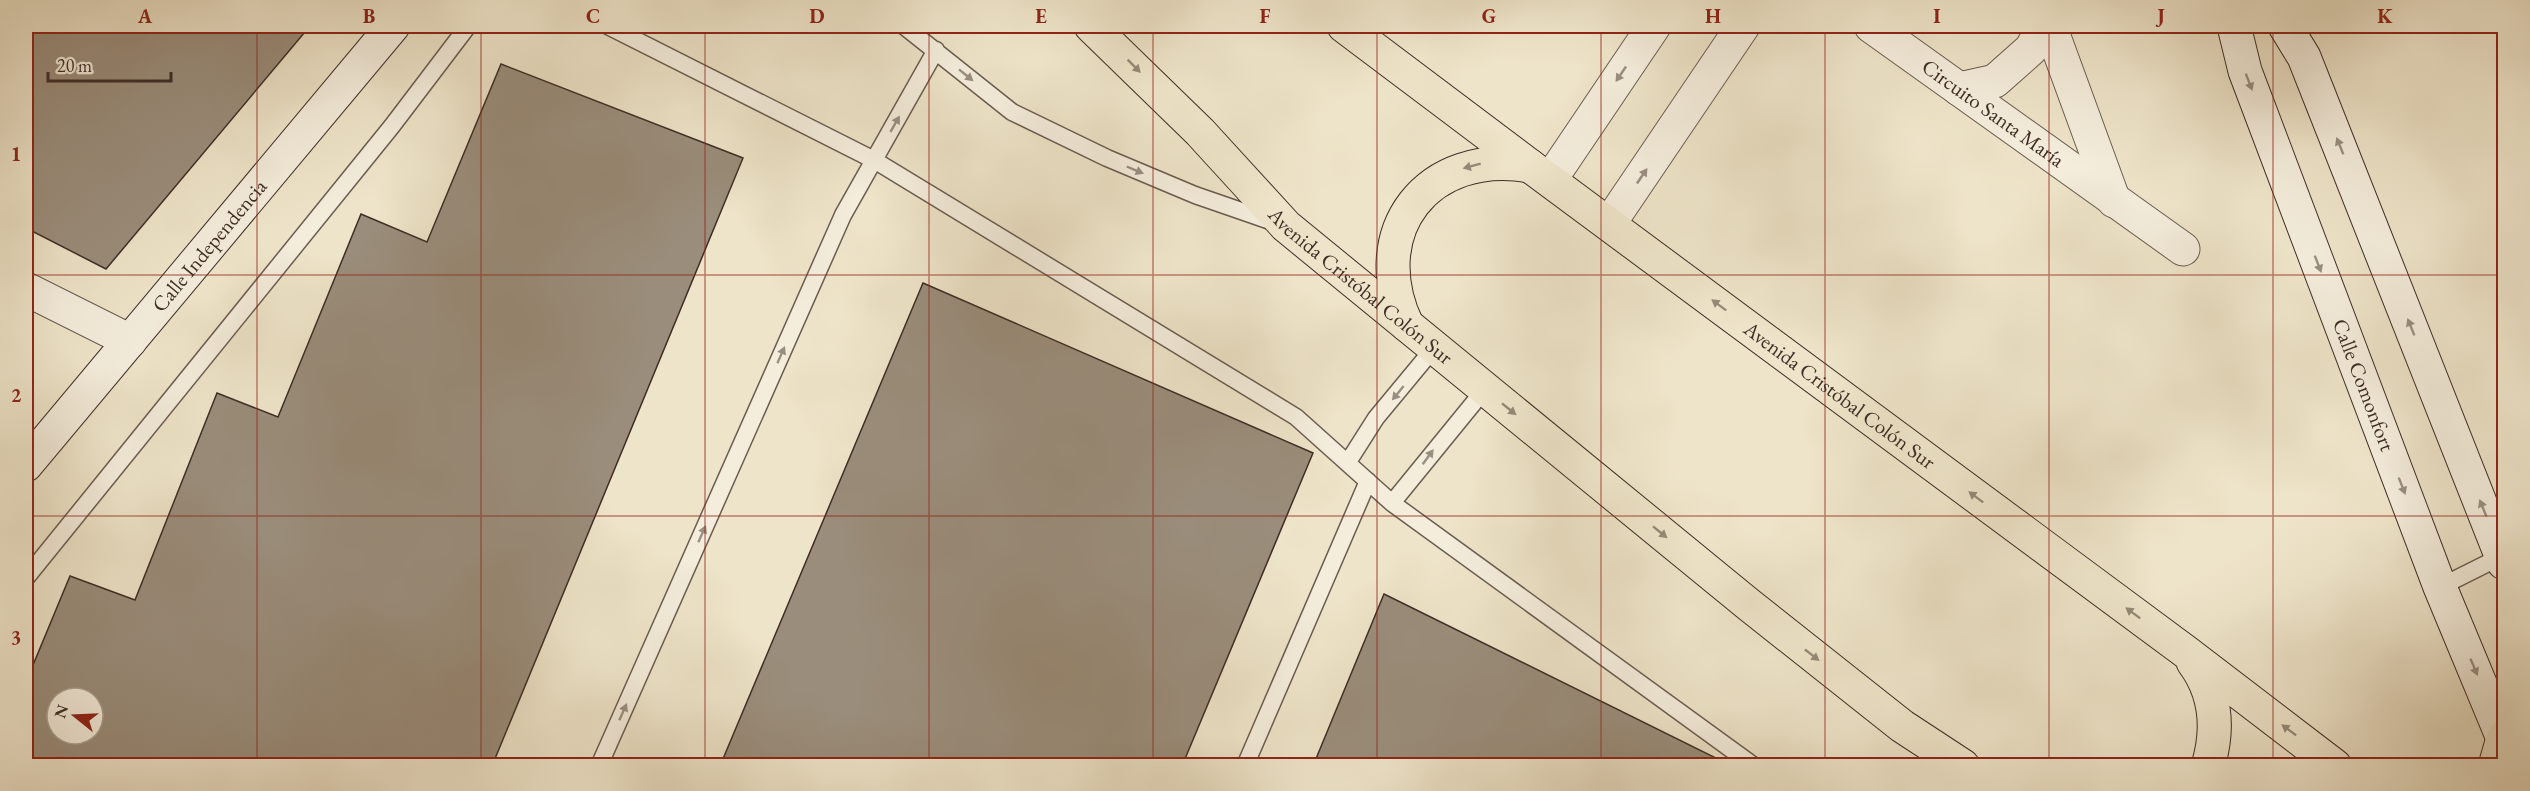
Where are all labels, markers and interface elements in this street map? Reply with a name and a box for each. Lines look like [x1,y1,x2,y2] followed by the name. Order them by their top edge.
[137,3,153,29] text: A
[363,3,375,29] text: B
[586,3,600,29] text: C
[809,3,825,29] text: D
[1035,3,1047,29] text: E
[1260,3,1271,29] text: F
[1482,3,1496,29] text: G
[1705,3,1721,29] text: H
[1933,3,1941,29] text: I
[2155,3,2165,29] text: J
[2377,3,2393,29] text: K
[48,45,171,83] scale bar
[1917,53,2070,173] street label: Circuito Santa María
[57,54,92,77] text: 20 m
[1126,58,1140,72] one-way arrow
[1616,66,1627,82] one-way arrow
[959,68,974,81] one-way arrow
[2245,73,2254,91] one-way arrow
[890,116,900,133] one-way arrow
[2334,136,2344,154] one-way arrow
[11,141,21,167] text: 1
[1463,162,1481,171] one-way arrow
[1127,165,1145,175] one-way arrow
[1636,168,1648,184] one-way arrow
[146,173,273,317] street label: Calle Independencia
[1262,201,1459,370] street label: Avenida Cristóbal Colón Sur
[2314,255,2323,273] one-way arrow
[1711,299,1727,311] one-way arrow
[1738,314,1941,475] street label: Avenida Cristóbal Colón Sur
[2327,315,2401,455] street label: Calle Comonfort
[2406,318,2415,336] one-way arrow
[776,347,785,364] one-way arrow
[11,382,22,408] text: 2
[1391,385,1404,401] one-way arrow
[1501,402,1516,415] one-way arrow
[1422,449,1434,465] one-way arrow
[2398,477,2407,495] one-way arrow
[1969,491,1984,503] one-way arrow
[2478,499,2488,517] one-way arrow
[697,525,706,542] one-way arrow
[1653,526,1668,538] one-way arrow
[2126,607,2141,619] one-way arrow
[11,624,21,650] text: 3
[1804,648,1820,661] one-way arrow
[2469,659,2479,677] one-way arrow
[45,686,105,746] north arrow
[49,702,73,721] text: N
[618,703,628,721] one-way arrow
[2281,724,2297,736] one-way arrow

